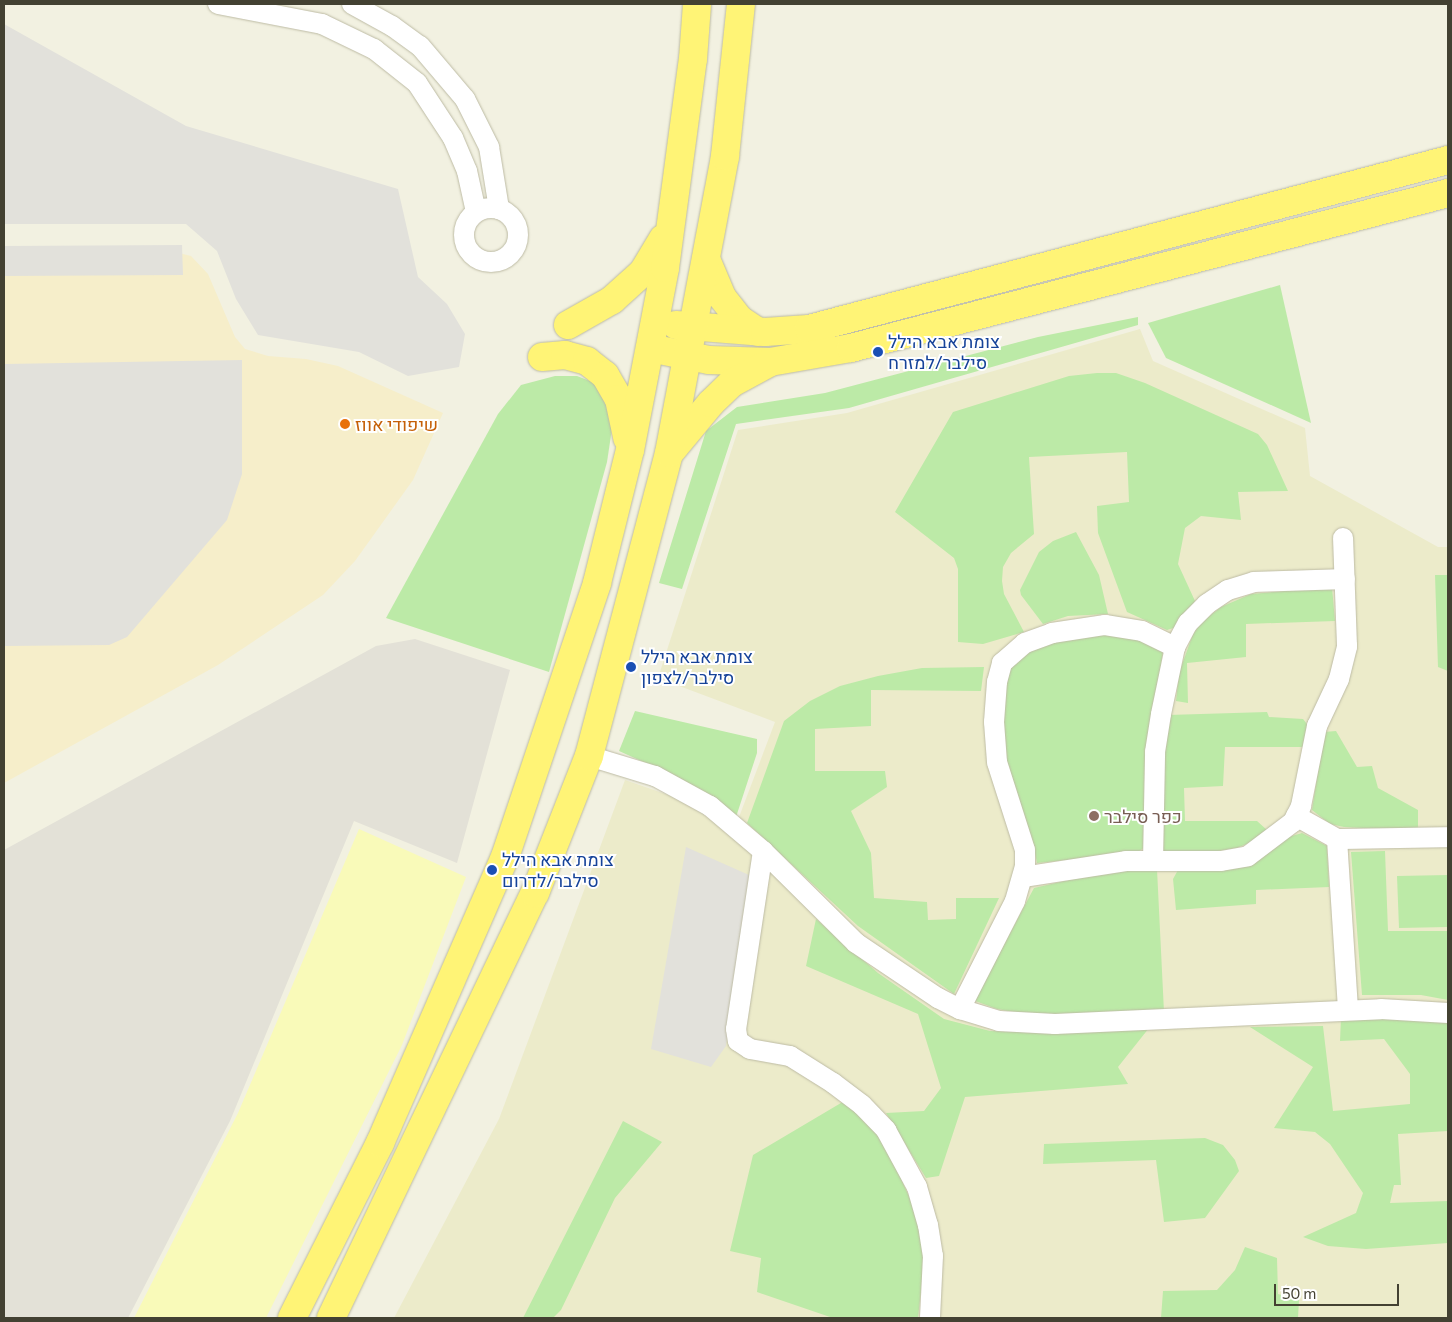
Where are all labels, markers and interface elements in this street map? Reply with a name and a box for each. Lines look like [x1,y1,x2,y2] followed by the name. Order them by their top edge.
[888,331,1000,374] place label: צומת אבא הילל סילבר/למזרח
[872,346,884,358] marker: צומת אבא הילל סילבר/למזרח
[355,413,438,435] place label: שיפודי אווז
[339,418,351,430] marker: שיפודי אווז
[641,646,753,689] place label: צומת אבא הילל סילבר/לצפון
[625,661,637,673] marker: צומת אבא הילל סילבר/לצפון
[1104,805,1182,827] place label: כפר סילבר
[1088,810,1100,822] marker: כפר סילבר
[502,849,614,892] place label: צומת אבא הילל סילבר/לדרום
[486,864,498,876] marker: צומת אבא הילל סילבר/לדרום
[1277,1274,1402,1306] scale bar
[1282,1284,1316,1302] text: 50 m

